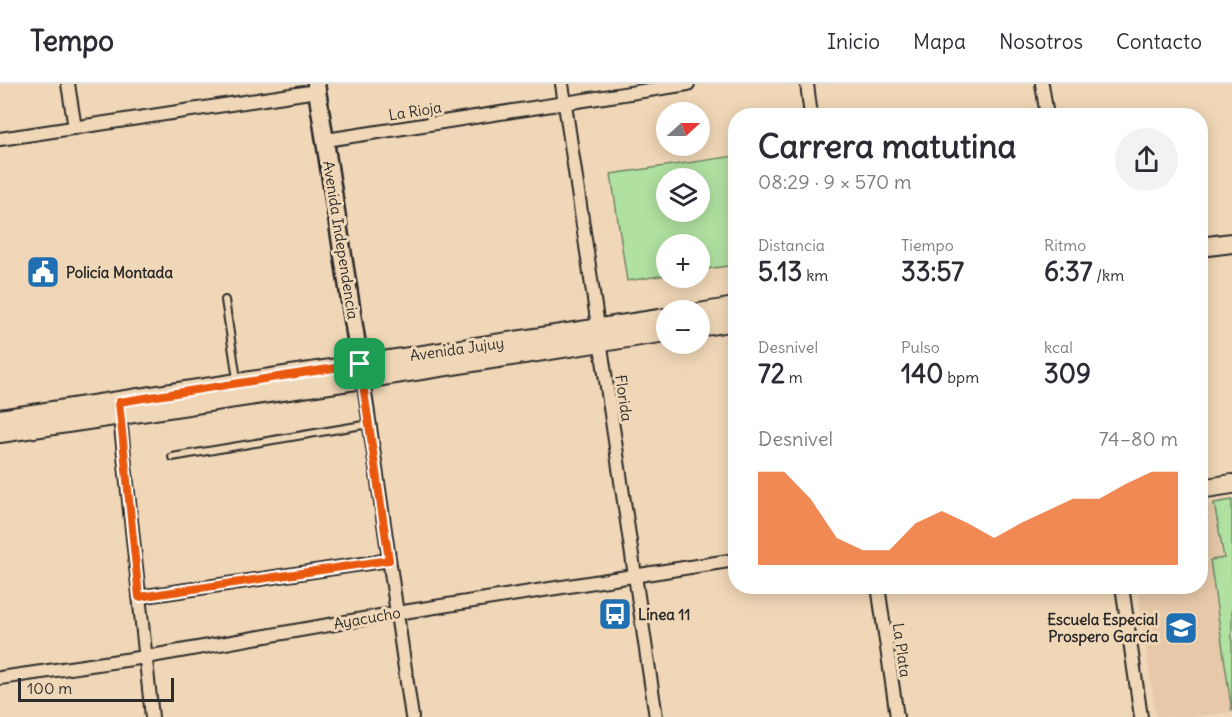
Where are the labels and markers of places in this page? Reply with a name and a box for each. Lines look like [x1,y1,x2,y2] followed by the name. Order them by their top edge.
[25,254,61,290] public building icon: Policía Montada
[66,263,173,282] place label: Policía Montada
[334,338,385,389] pin
[597,596,633,632] bus stop icon: Línea 11
[638,605,690,624] place label: Línea 11
[1047,610,1158,647] place label: Escuela Especial Prospero García
[1163,610,1199,646] school or university icon: Escuela Especial Prospero García

